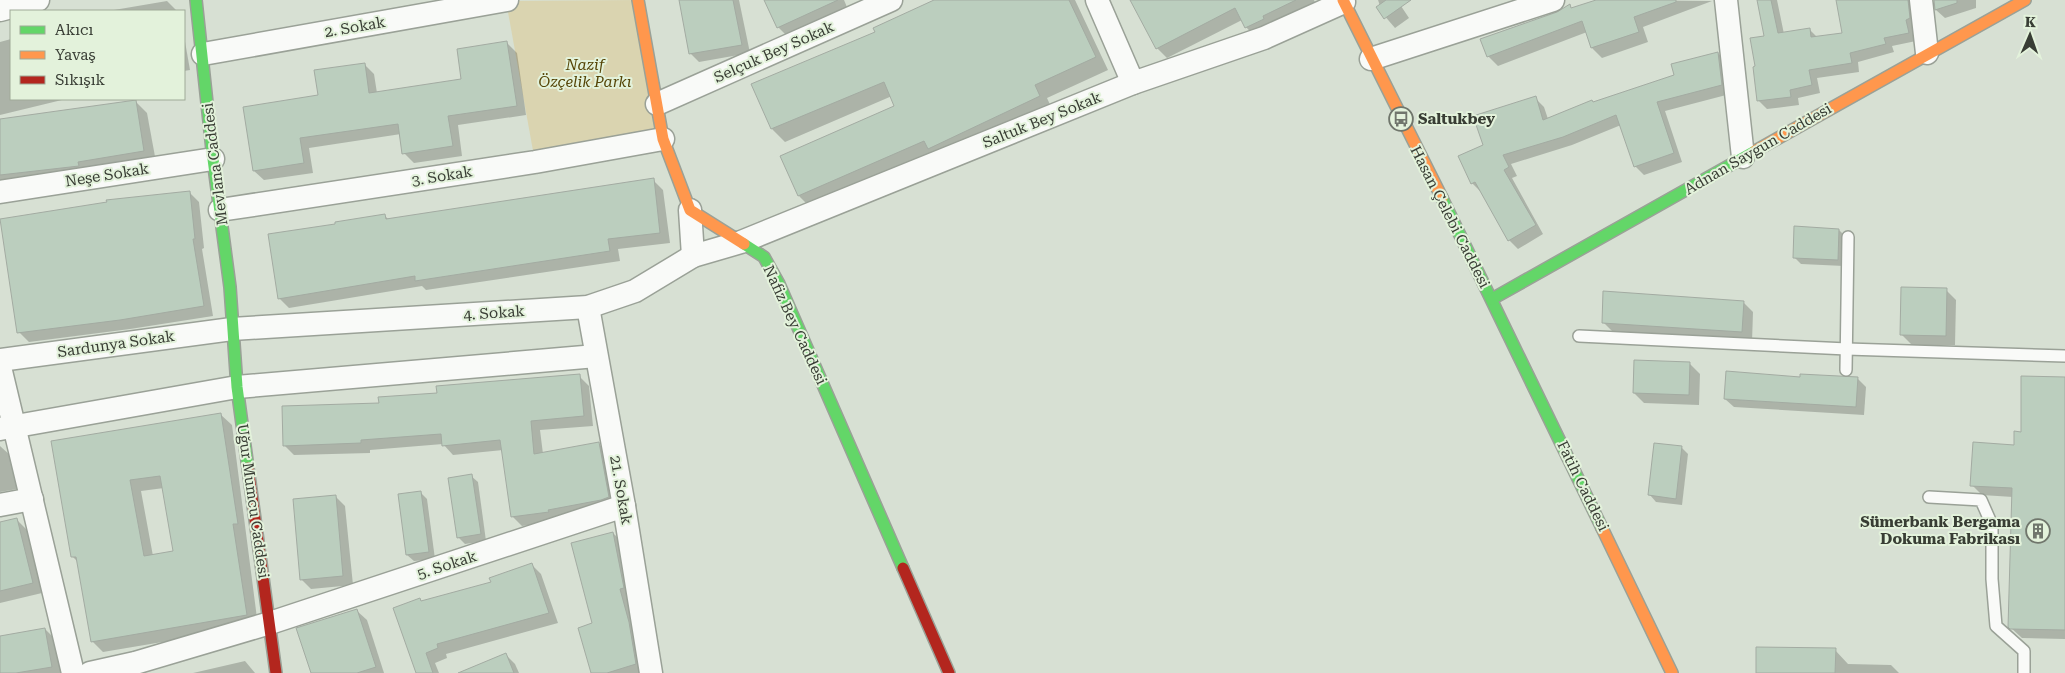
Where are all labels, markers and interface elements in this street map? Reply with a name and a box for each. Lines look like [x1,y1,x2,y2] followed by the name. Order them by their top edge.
[10,10,185,100] legend
[2005,10,2055,60] north arrow
[323,13,387,41] street label: 2. Sokak
[2025,14,2036,30] text: K
[711,17,837,87] street label: Selçuk Bey Sokak
[55,21,93,39] text: Akıcı
[55,46,96,64] text: Yavaş
[539,56,632,91] park label: Nazif Özçelik Parkı
[55,71,105,89] text: Sıkışık
[980,88,1105,152] street label: Saltuk Bey Sokak
[1681,99,1835,198] street label: Adnan Saygun Caddesi
[199,101,231,226] street label: Mevlana Caddesi
[1388,106,1414,132] bus stop icon: Saltukbey
[1418,110,1495,128] place label: Saltukbey
[1406,143,1494,291] street label: Hasan Çelebi Caddesi
[64,159,151,191] street label: Neşe Sokak
[410,162,474,190] street label: 3. Sokak
[759,262,831,388] street label: Nafiz Bey Caddesi
[463,302,526,324] street label: 4. Sokak
[56,327,176,361] street label: Sardunya Sokak
[233,422,273,580] street label: Uğur Mumcu Caddesi
[1553,438,1613,534] street label: Fatih Caddesi
[606,454,636,526] street label: 21. Sokak
[1860,513,2020,548] place label: Sümerbank Bergama Dokuma Fabrikası
[2025,518,2051,544] building icon: Sümerbank Bergama Dokuma Fabrikası
[415,547,479,583] street label: 5. Sokak

